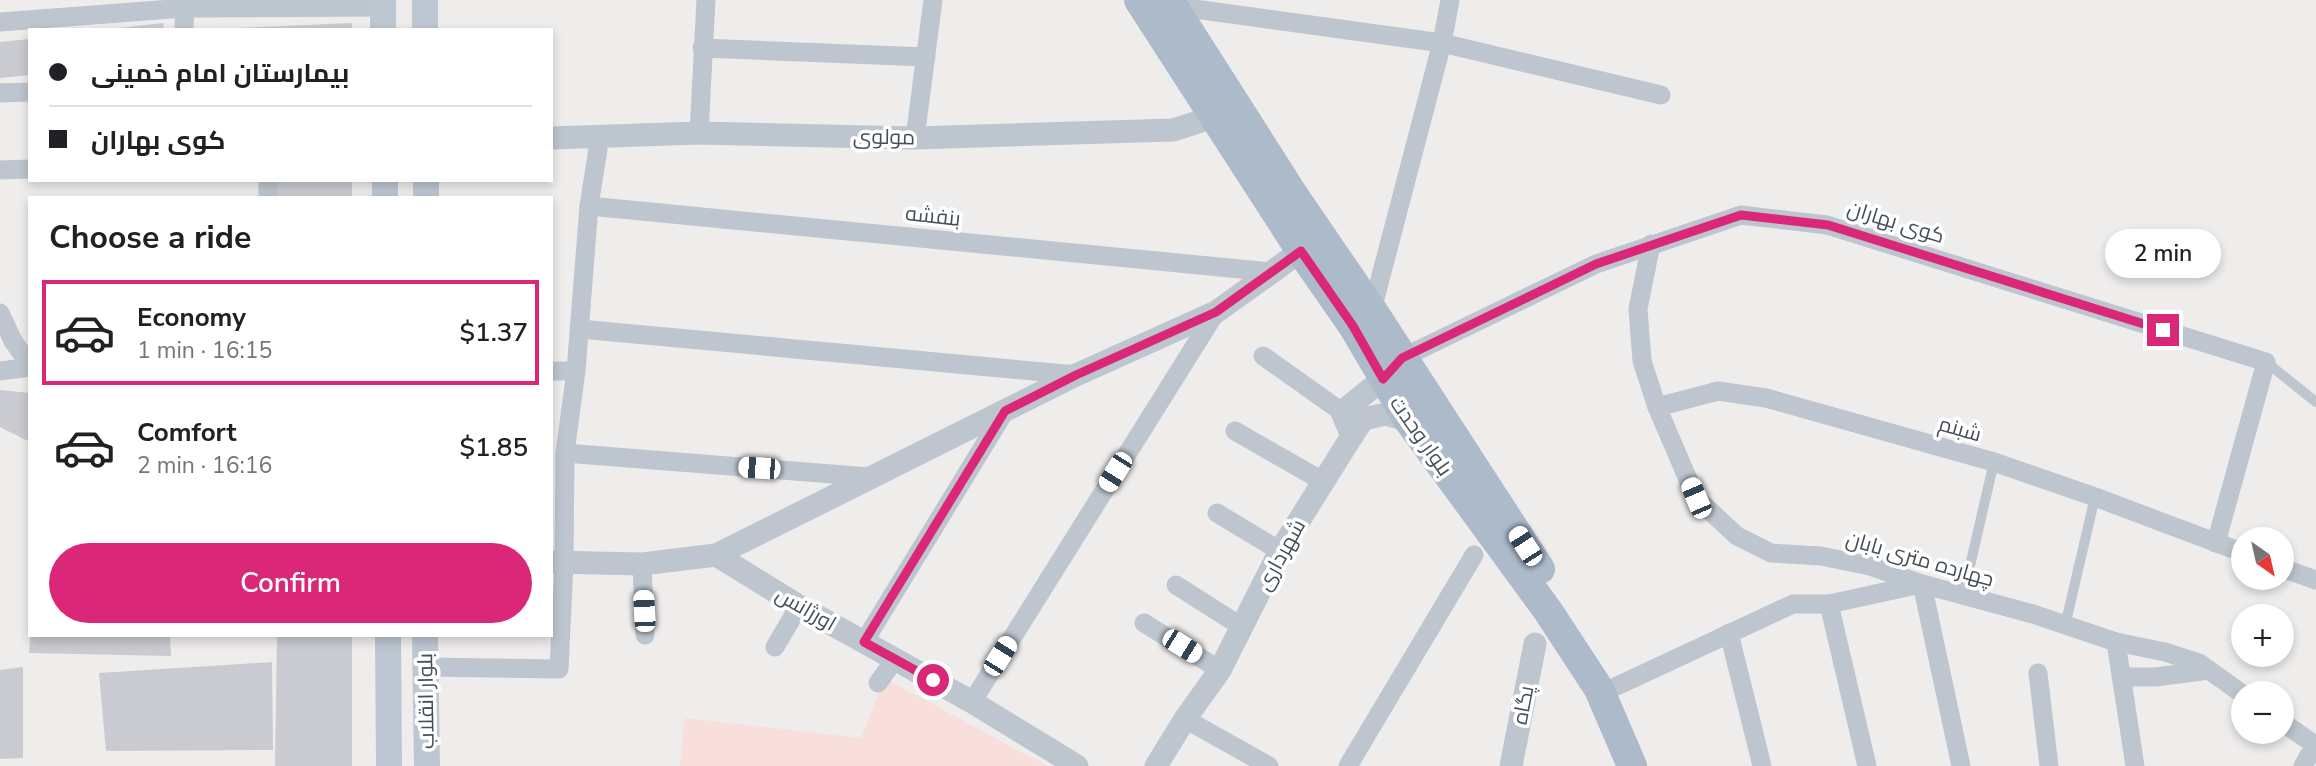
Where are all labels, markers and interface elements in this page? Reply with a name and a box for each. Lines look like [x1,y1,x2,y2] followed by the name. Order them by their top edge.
[91,56,349,91] text: بیمارستان امام خمینی
[853,122,915,152] street label: مولوی
[91,123,225,158] text: کوی بهاران
[1844,194,1948,250] street label: کوی بهاران
[904,199,962,233] street label: بنفشه
[49,216,251,259] text: Choose a ride
[2105,229,2221,278] callout: 2 min
[2134,238,2192,269] text: 2 min
[137,300,246,335] text: Economy
[53,301,116,364] icon: car
[2147,314,2179,346] route end
[459,315,528,350] text: $1.37
[137,335,272,366] text: 1 min · 16:15
[1383,390,1459,482] street label: بلوار وحدت
[1935,410,1985,448] street label: شبنم
[137,415,237,450] text: Comfort
[53,416,116,479] icon: car
[459,430,528,465] text: $1.85
[1095,449,1136,495] car
[137,450,272,481] text: 2 min · 16:16
[738,456,781,480] car
[1679,475,1714,521] car
[1250,514,1312,596] street label: شهرداری
[1505,523,1546,569] car
[1843,524,1997,594] street label: چهارده متری بابان
[2231,527,2294,590] north arrow
[2231,527,2294,744] map controls
[49,543,532,623] button: Confirm
[771,580,841,638] street label: اورژانس
[633,589,656,633] car
[2231,604,2294,667] button: +
[1159,626,1206,666] car
[980,633,1021,679] car
[411,653,441,749] street label: بلوار انقلاب
[917,664,949,696] route start
[2231,681,2294,744] button: −
[1506,683,1541,727] street label: پگاه

